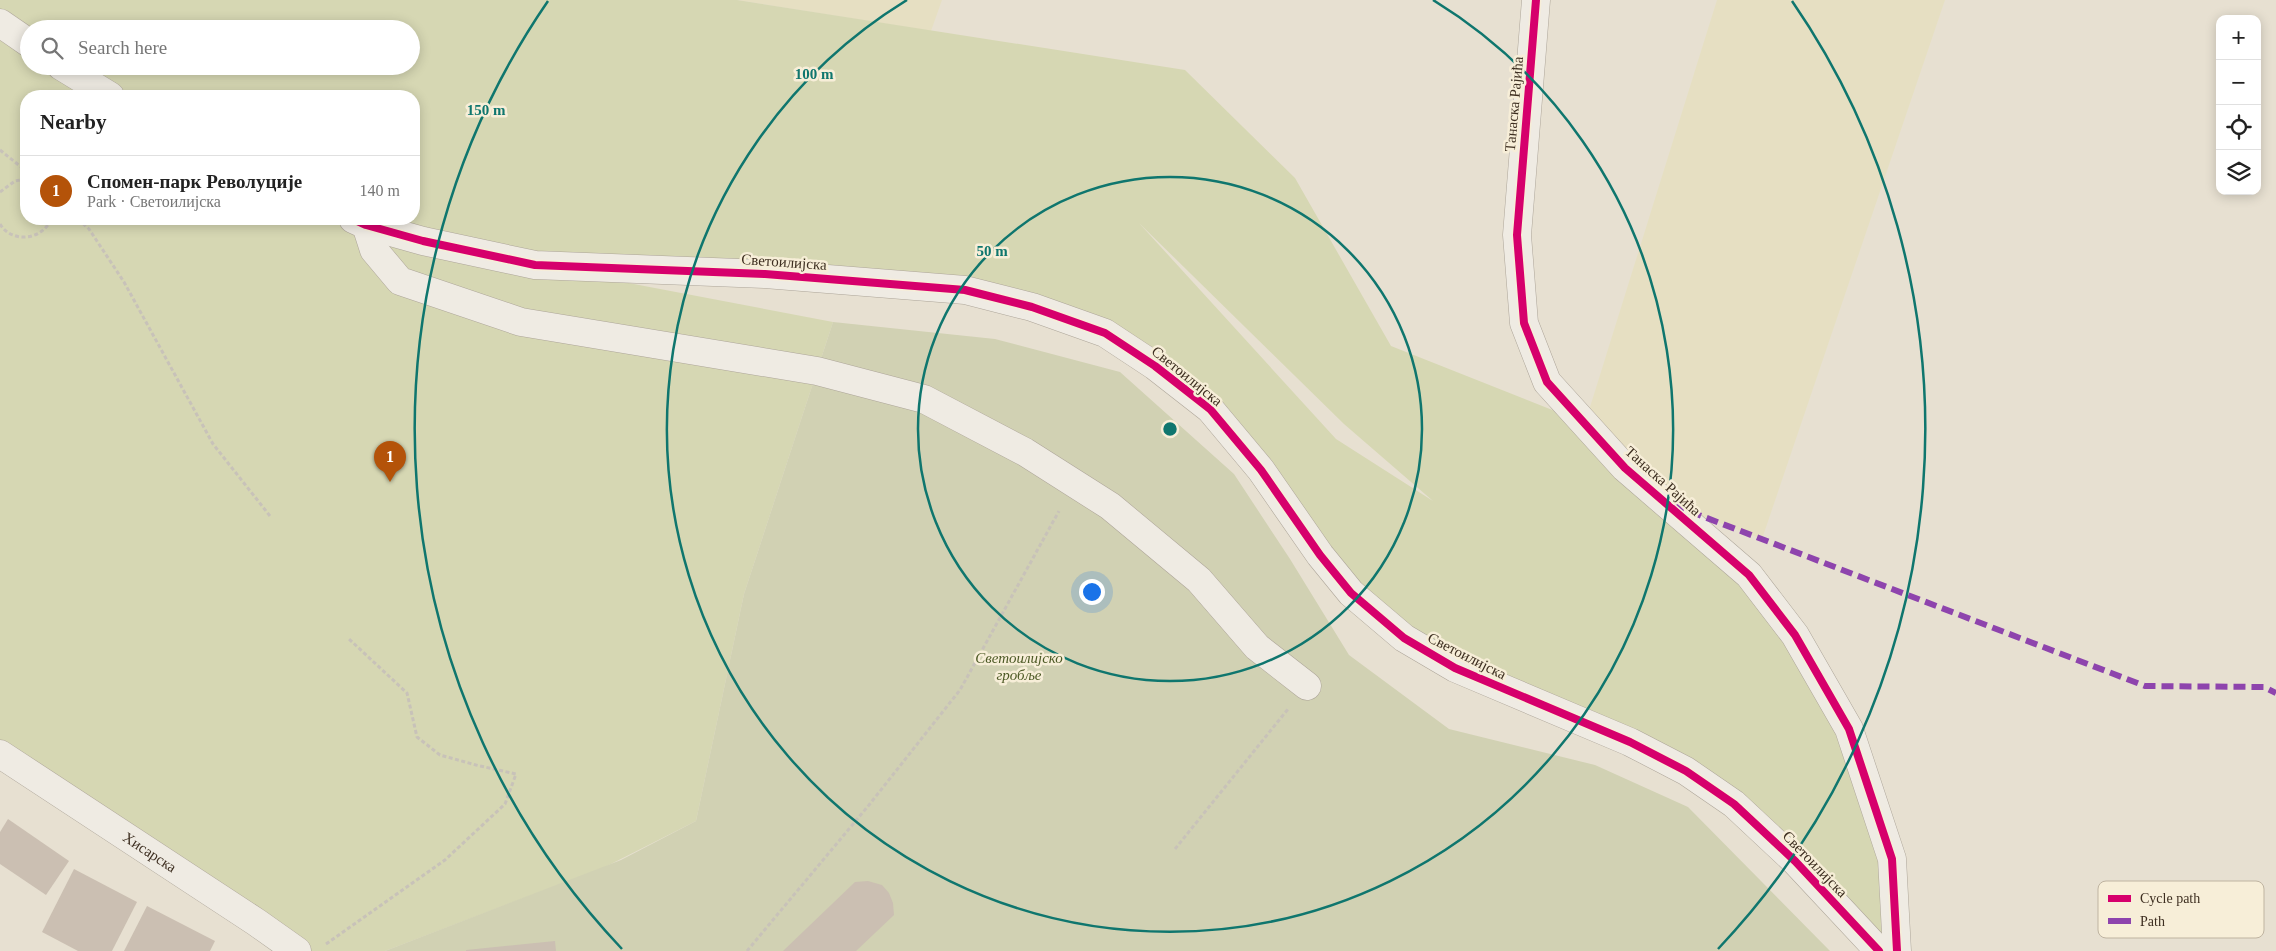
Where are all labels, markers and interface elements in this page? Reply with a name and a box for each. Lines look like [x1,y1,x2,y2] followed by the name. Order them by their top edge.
[2216,15,2261,195] map controls
[2216,15,2261,60] button: +
[20,20,420,75] search box
[38,34,66,62] icon: search
[78,37,167,58] text: Search here
[1502,55,1526,152] street label: Танаска Рајића
[2216,60,2261,105] button: −
[795,66,834,82] text: 100 m
[467,102,506,118] text: 150 m
[2216,105,2261,150] button: locate
[40,110,107,134] text: Nearby
[2216,150,2261,195] button: layers
[87,171,302,192] text: Спомен-парк Револуције
[52,182,60,199] text: 1
[360,182,400,199] text: 140 m
[87,193,221,210] text: Park · Светоилијска
[976,243,1008,259] text: 50 m
[741,251,828,273] street label: Светоилијска
[1149,343,1226,409] street label: Светоилијска
[1161,420,1179,438] centre of rings
[374,441,406,482] pin: 1
[1622,443,1704,519] street label: Танаска Рајића
[1079,579,1105,605] your location
[1425,629,1509,683] street label: Светоилијска
[975,650,1063,683] park label: Светоилијско гробље
[1780,828,1851,901] street label: Светоилијска
[120,829,180,876] street label: Хисарска
[2098,881,2264,938] legend
[2140,891,2200,906] text: Cycle path
[2140,914,2165,929] text: Path

